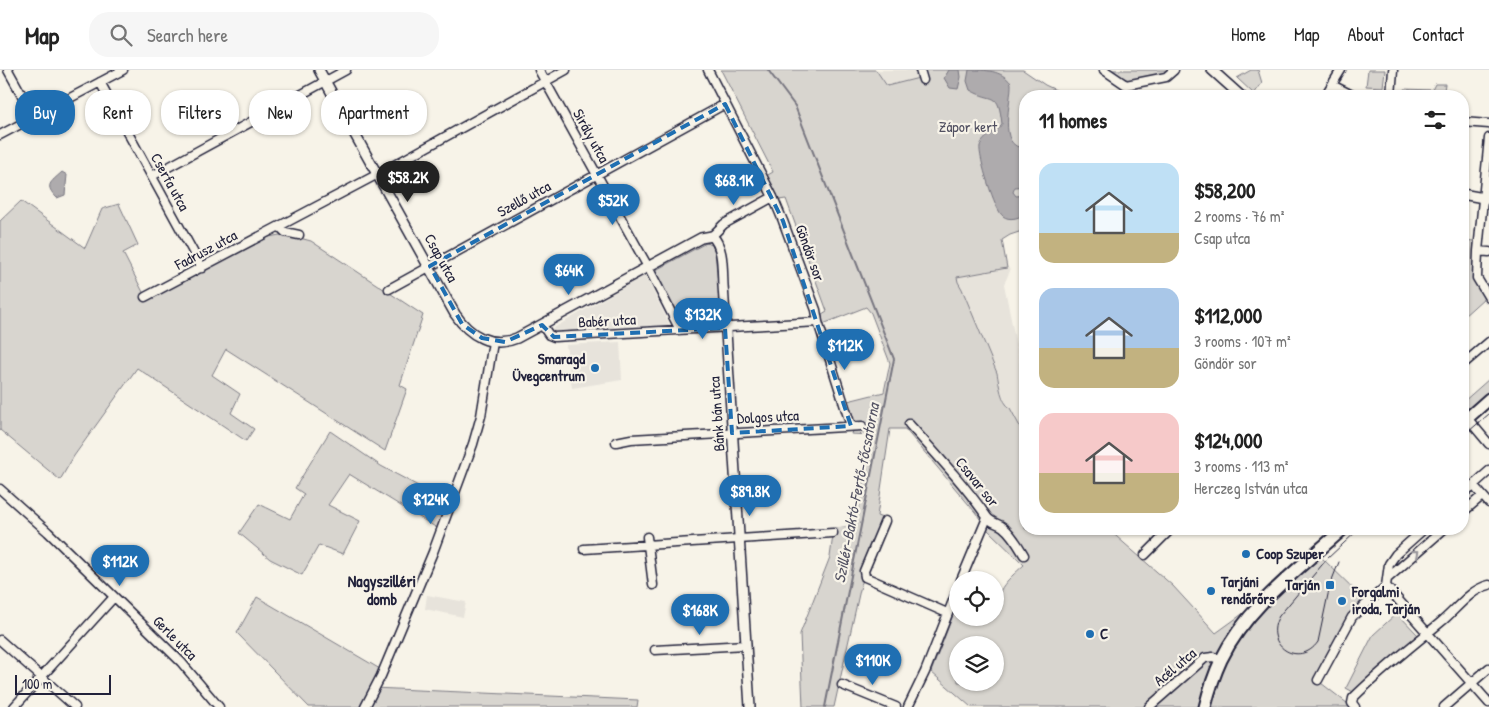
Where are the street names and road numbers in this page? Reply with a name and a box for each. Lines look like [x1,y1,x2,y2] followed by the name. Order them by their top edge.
[568,105,615,167] street label: Sirály utca
[146,149,195,215] street label: Cserfa utca
[493,175,554,222] street label: Szellő utca
[791,222,830,284] street label: Göndör sor
[170,224,241,275] street label: Fadrusz utca
[420,230,463,286] street label: Csap utca
[578,308,636,332] street label: Babér utca
[703,376,730,452] street label: Bánk bán utca
[736,404,800,429] street label: Dolgos utca
[951,452,1004,511] street label: Csavar sor
[148,611,202,665] street label: Gerle utca
[1149,643,1200,691] street label: Acél utca

